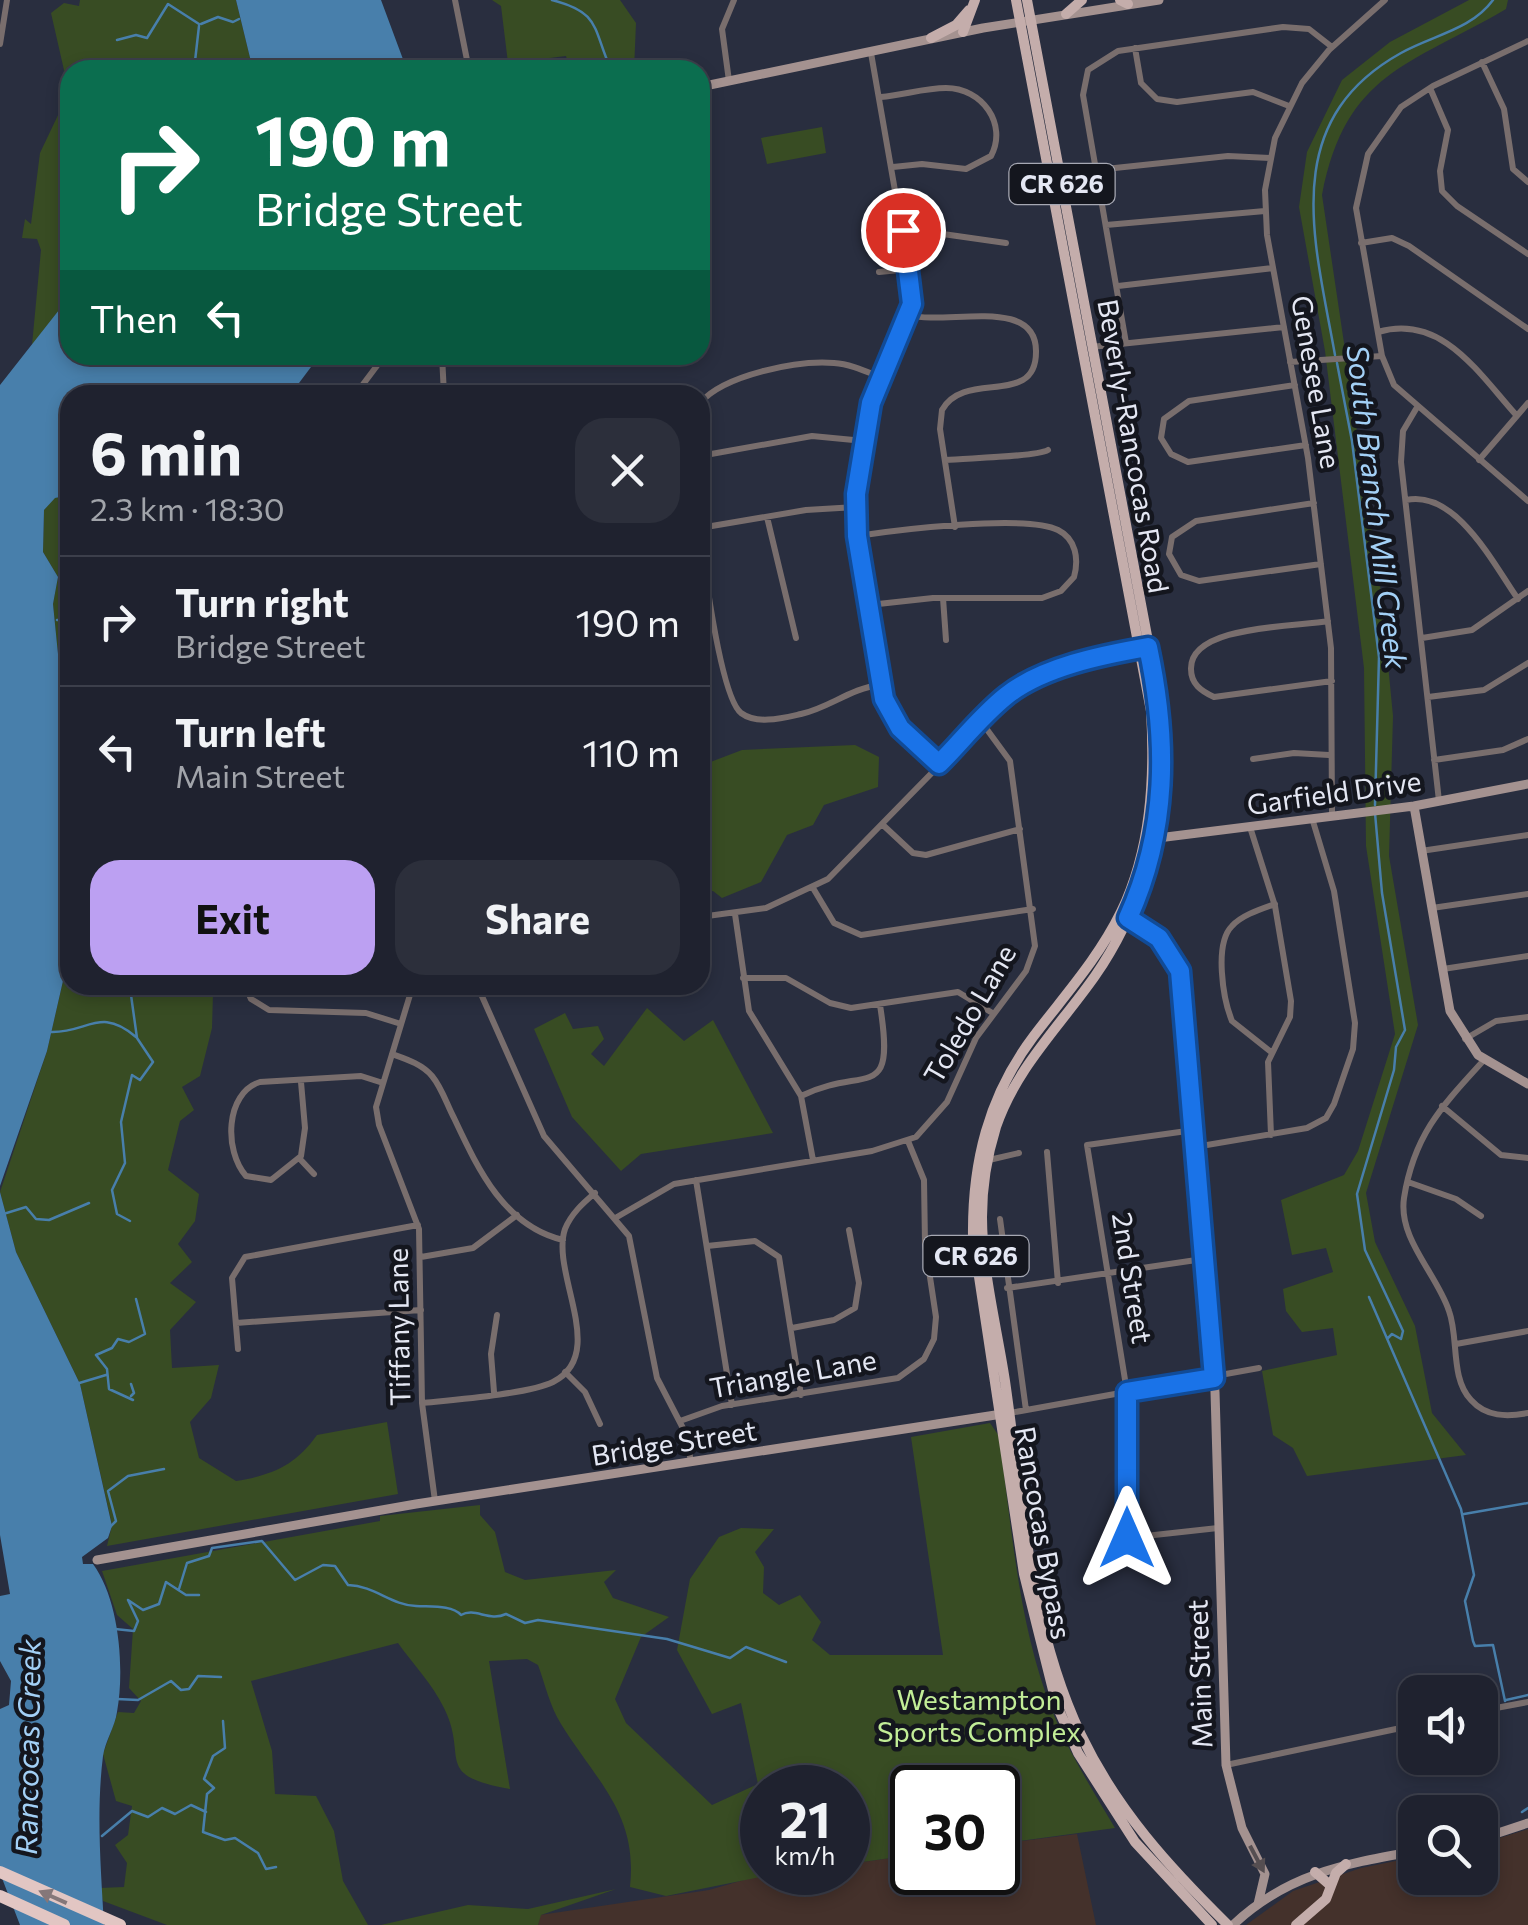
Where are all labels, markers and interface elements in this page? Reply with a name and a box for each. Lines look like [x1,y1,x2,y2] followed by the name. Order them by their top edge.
[255,95,451,180] text: 190 m
[90,100,220,230] icon: right
[1010,164,1114,204] road number: CR 626
[255,180,523,235] text: Bridge Street
[861,188,946,273] pin
[876,203,931,258] icon: arrive
[198,290,253,345] icon: left
[1285,293,1349,471] street label: Genesee Lane
[90,294,178,341] text: Then
[1091,296,1177,595] street label: Beverly-Rancocas Road
[1340,342,1417,672] water label: South Branch Mill Creek
[90,414,242,487] text: 6 min
[575,418,680,523] button: close
[90,488,285,528] text: 2.3 km · 18:30
[175,578,349,625] text: Turn right
[90,594,145,649] icon: right
[575,598,680,645] text: 190 m
[175,625,366,665] text: Bridge Street
[175,708,326,755] text: Turn left
[90,724,145,779] icon: left
[582,728,680,775] text: 110 m
[175,755,345,795] text: Main Street
[1245,763,1423,821] street label: Garfield Drive
[90,860,375,975] button: Exit
[395,860,680,975] button: Share
[916,938,1022,1089] street label: Toledo Lane
[1106,1210,1160,1346] street label: 2nd Street
[924,1236,1028,1276] road number: CR 626
[380,1248,416,1406] street label: Tiffany Lane
[707,1342,879,1404] street label: Triangle Lane
[589,1412,759,1472] street label: Bridge Street
[1009,1424,1079,1642] street label: Rancocas Bypass
[1075,1486,1179,1590] position arrow
[1179,1599,1219,1749] street label: Main Street
[6,1638,47,1855] water label: Rancocas Creek
[1398,1675,1498,1895] map controls
[1398,1675,1498,1775] button: sound
[877,1682,1081,1748] park label: Westampton Sports Complex
[890,1765,1020,1895] speed limit sign: 30
[779,1787,831,1848] text: 21
[1398,1795,1498,1895] button: search
[775,1840,835,1870] text: km/h
[1248,1845,1265,1874] one-way arrow
[38,1889,68,1905] one-way arrow

